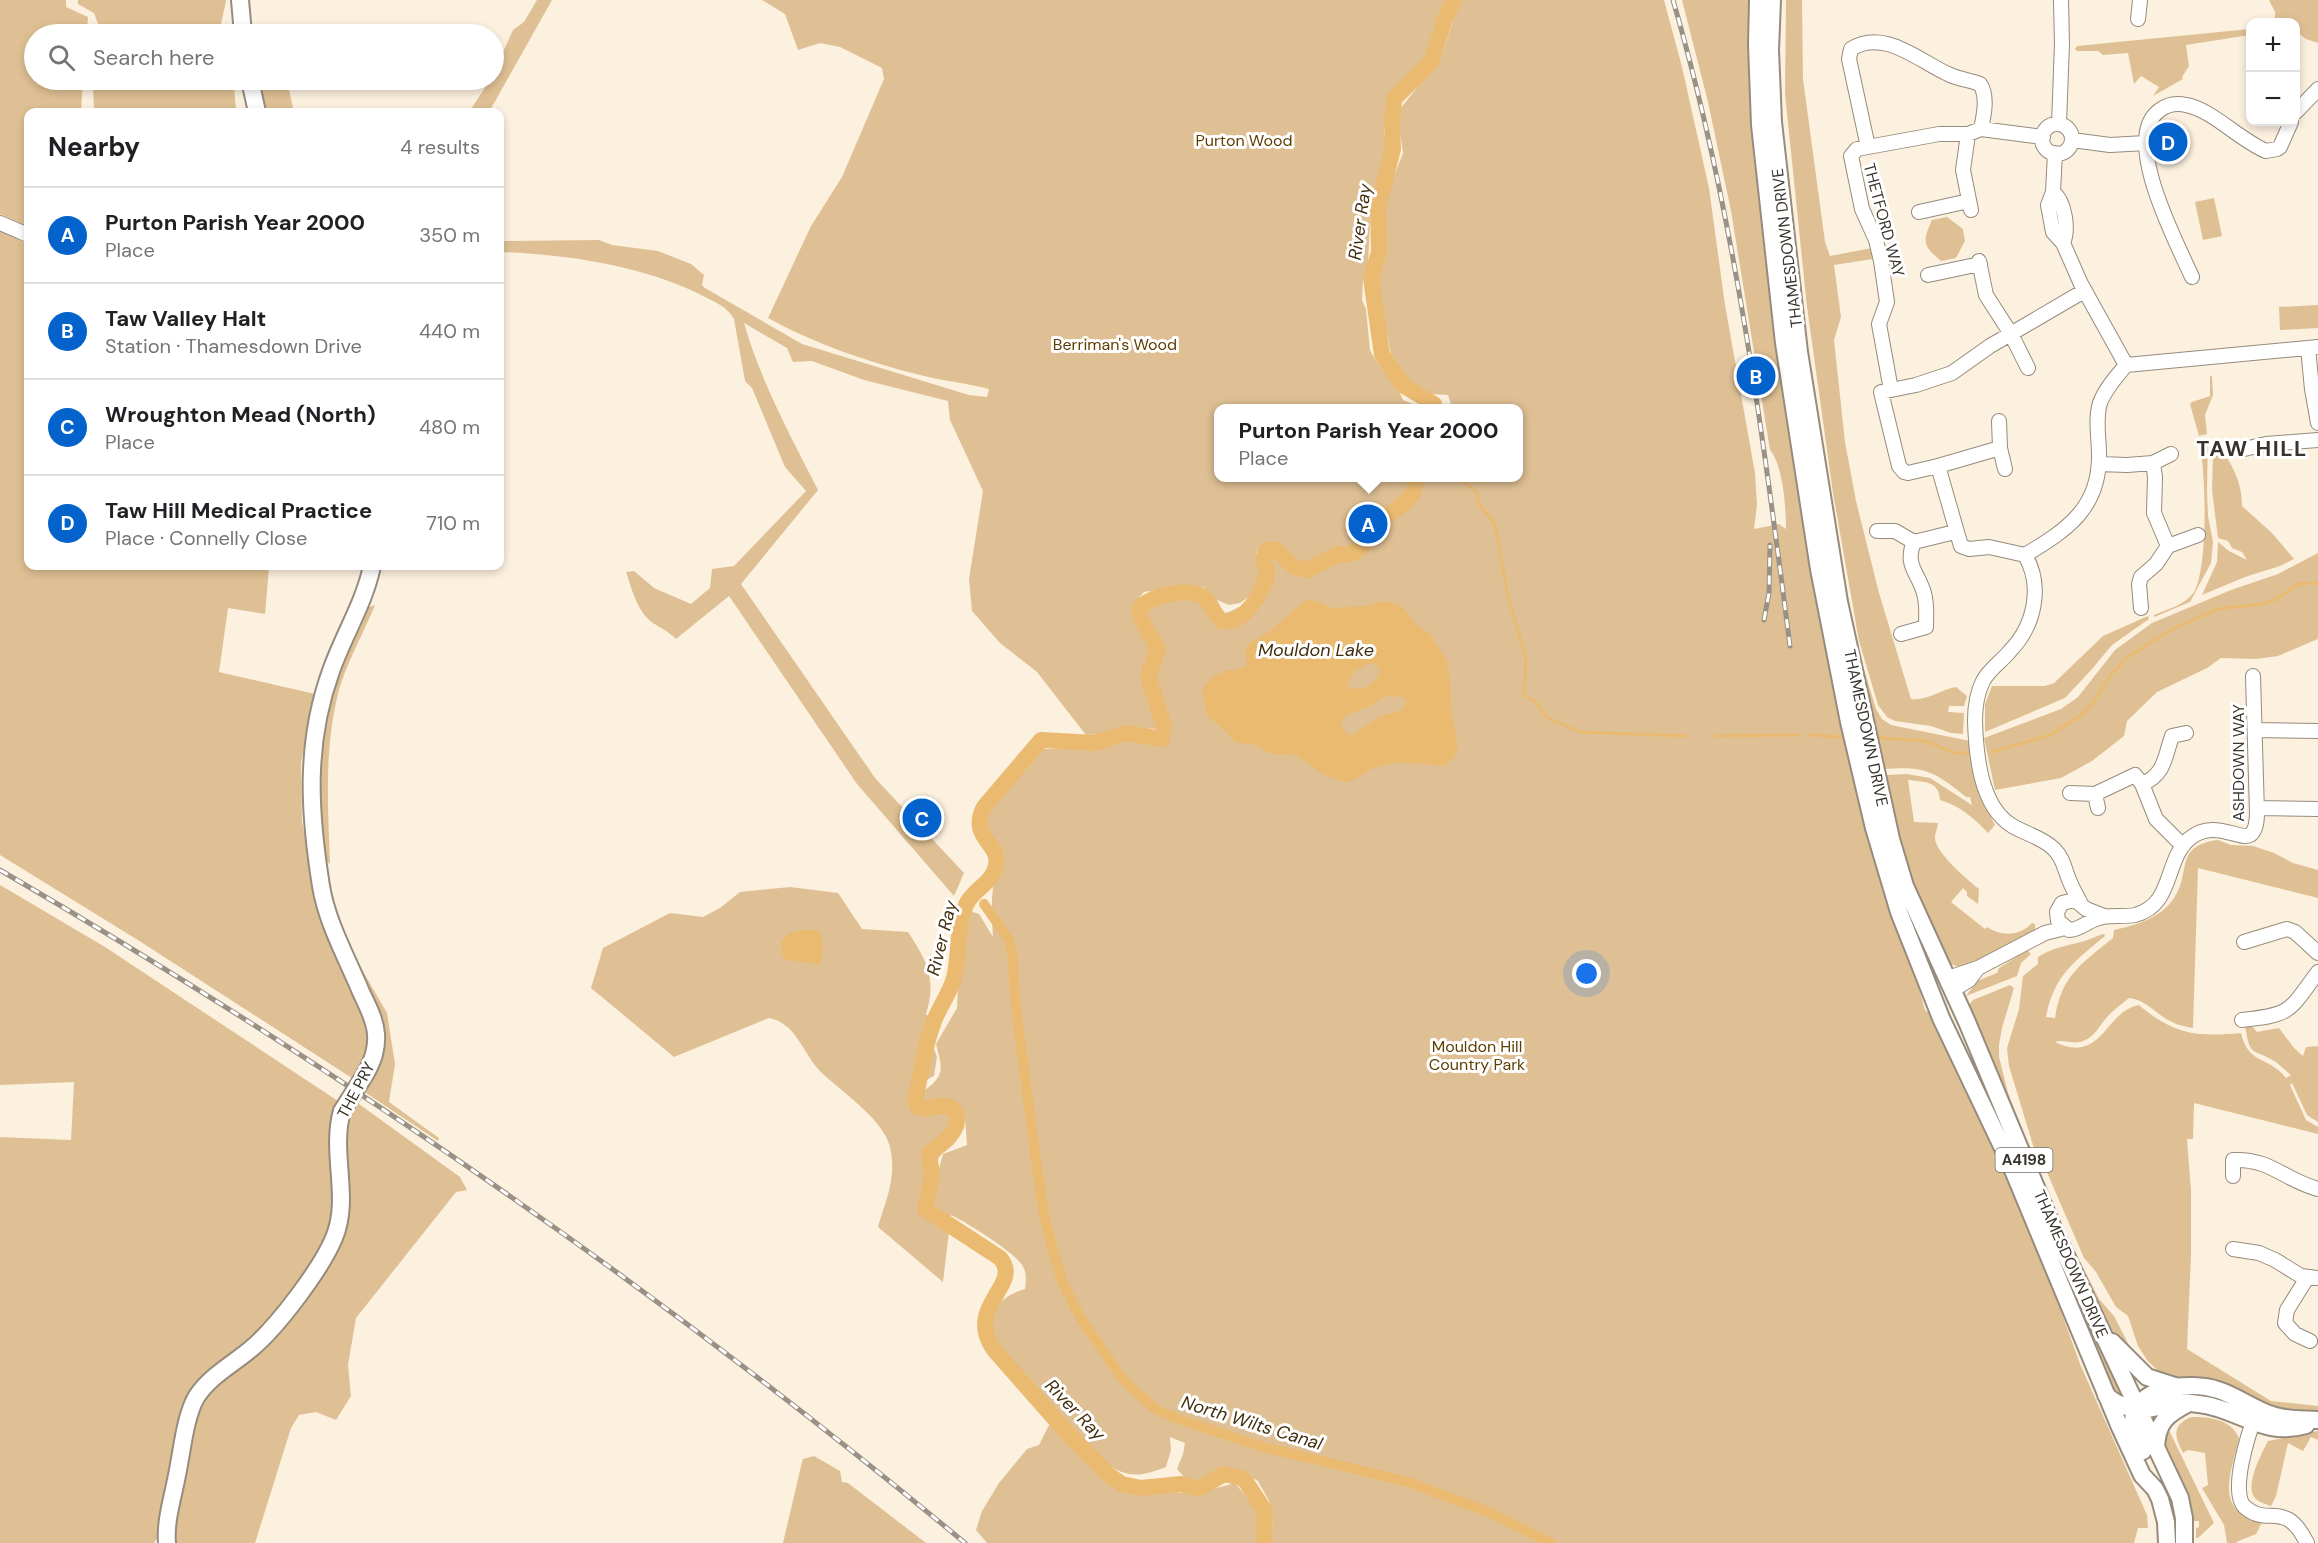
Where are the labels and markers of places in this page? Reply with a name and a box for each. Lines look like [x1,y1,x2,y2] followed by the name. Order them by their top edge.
[2148,120,2188,164] pin: D
[1736,354,1776,398] pin: B
[1348,502,1388,546] pin: A
[902,796,942,840] pin: C

